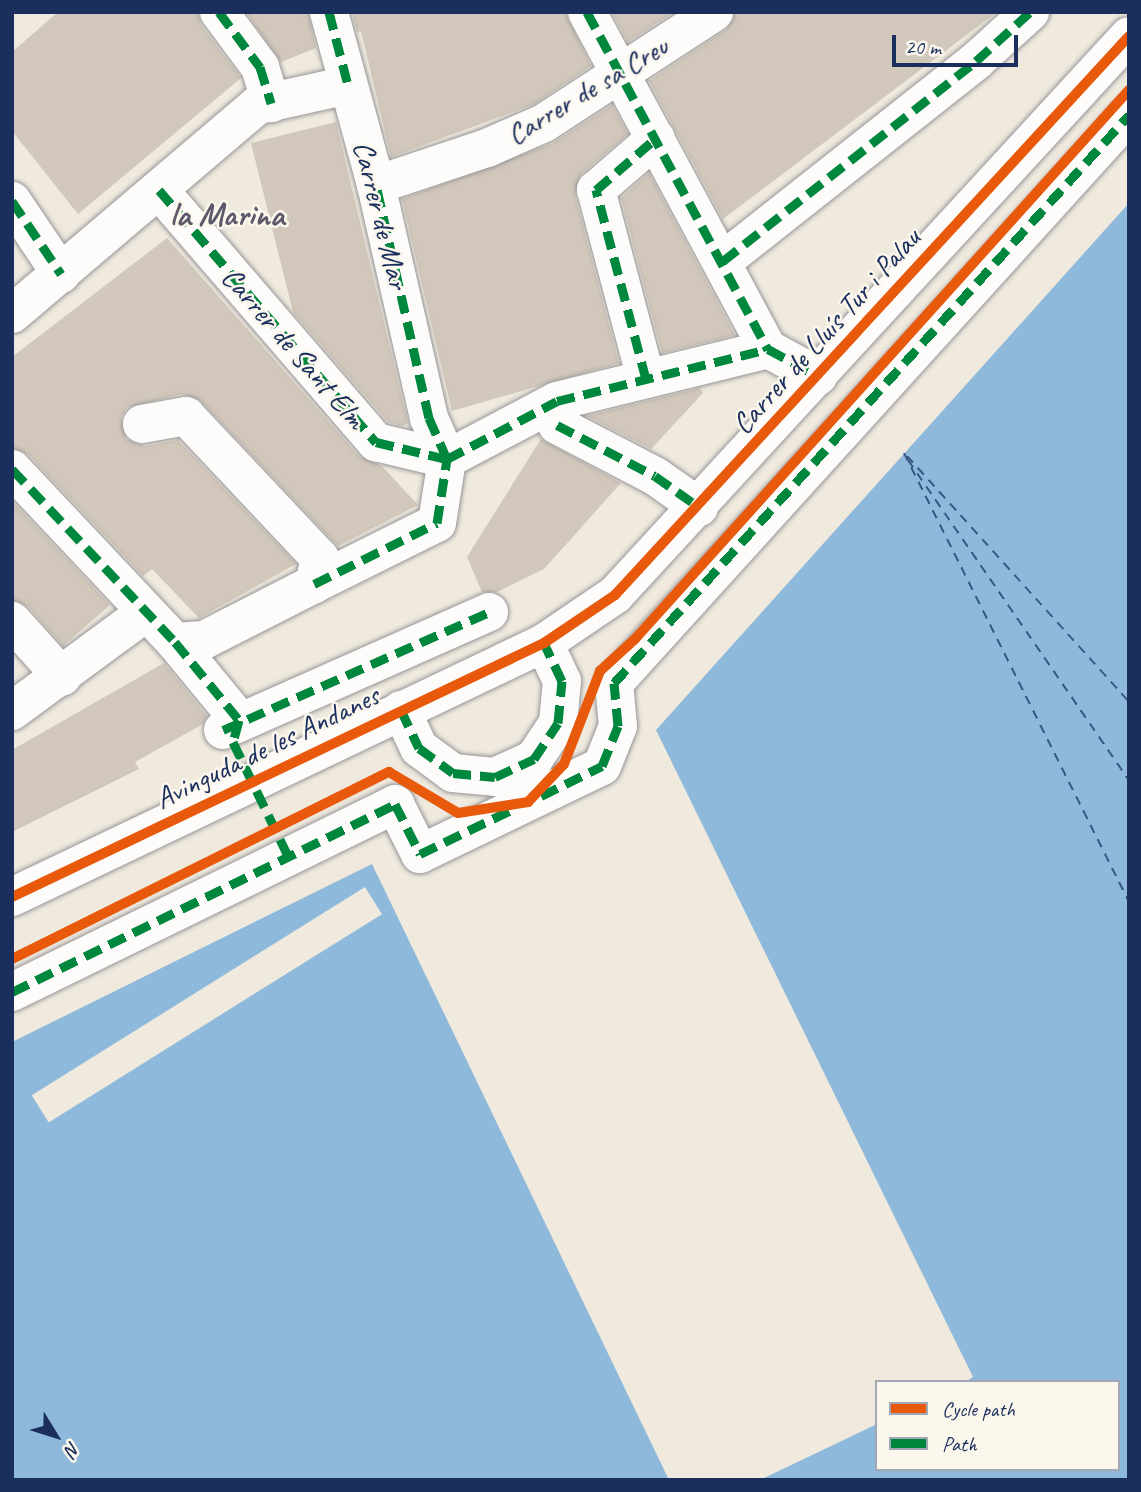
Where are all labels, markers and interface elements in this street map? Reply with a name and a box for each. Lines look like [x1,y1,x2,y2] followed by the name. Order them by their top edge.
[896,21,1022,65] scale bar
[500,28,674,152] street label: Carrer de sa Creu
[905,34,941,60] text: 20 m
[345,137,417,293] street label: Carrer de Mar
[170,195,284,235] district label: la Marina
[724,221,928,441] street label: Carrer de Lluís Tur i Palau
[214,260,374,436] street label: Carrer de Sant Elm
[149,677,385,817] street label: Avinguda de les Andanes
[875,1380,1120,1471] legend
[942,1396,1015,1422] text: Cycle path
[21,1401,91,1471] north arrow
[942,1431,977,1457] text: Path
[59,1437,86,1461] text: N

